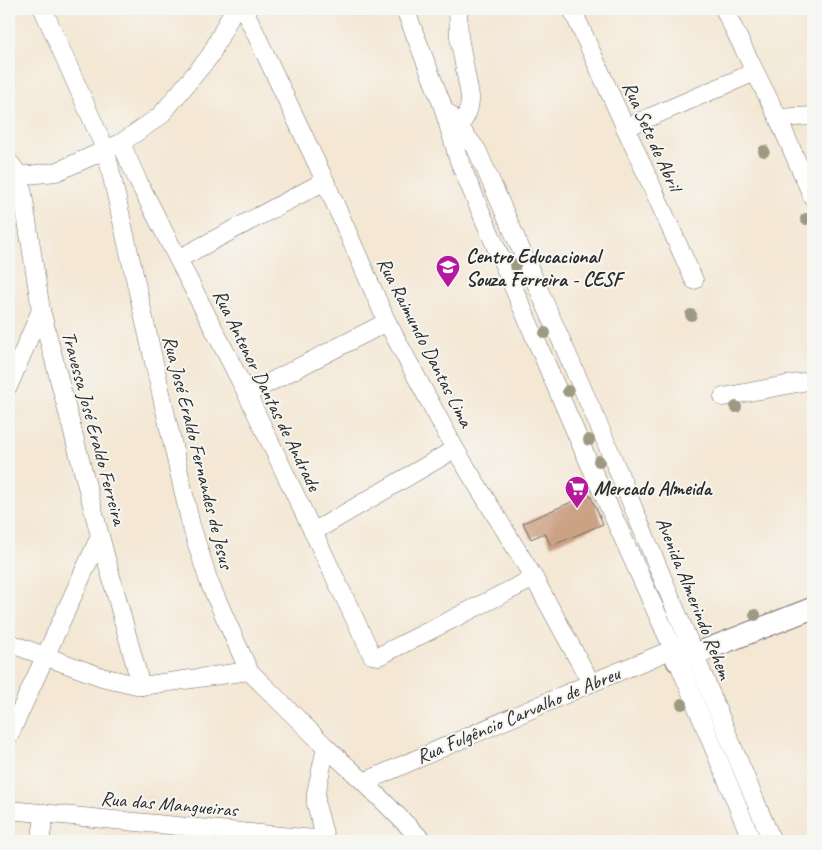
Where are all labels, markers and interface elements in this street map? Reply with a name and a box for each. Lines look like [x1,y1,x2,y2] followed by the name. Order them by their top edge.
[617,78,689,198] street label: Rua Sete de Abril
[466,244,625,292] place label: Centro Educacional Souza Ferreira - CESF
[371,253,479,432] street label: Rua Raimundo Dantas Lima
[435,254,461,288] school or university icon: Centro Educacional Souza Ferreira - CESF
[207,285,327,496] street label: Rua Antenor Dantas de Andrade
[56,328,132,529] street label: Travessa José Eraldo Ferreira
[157,333,240,573] street label: Rua José Eraldo Fernandes de Jesus
[564,475,590,509] supermarket icon: Mercado Almeida
[594,476,713,501] place label: Mercado Almeida
[650,513,739,684] street label: Avenida Almerindo Rehem
[412,660,625,769] street label: Rua Fulgêncio Carvalho de Abreu
[100,786,241,823] street label: Rua das Mangueiras

